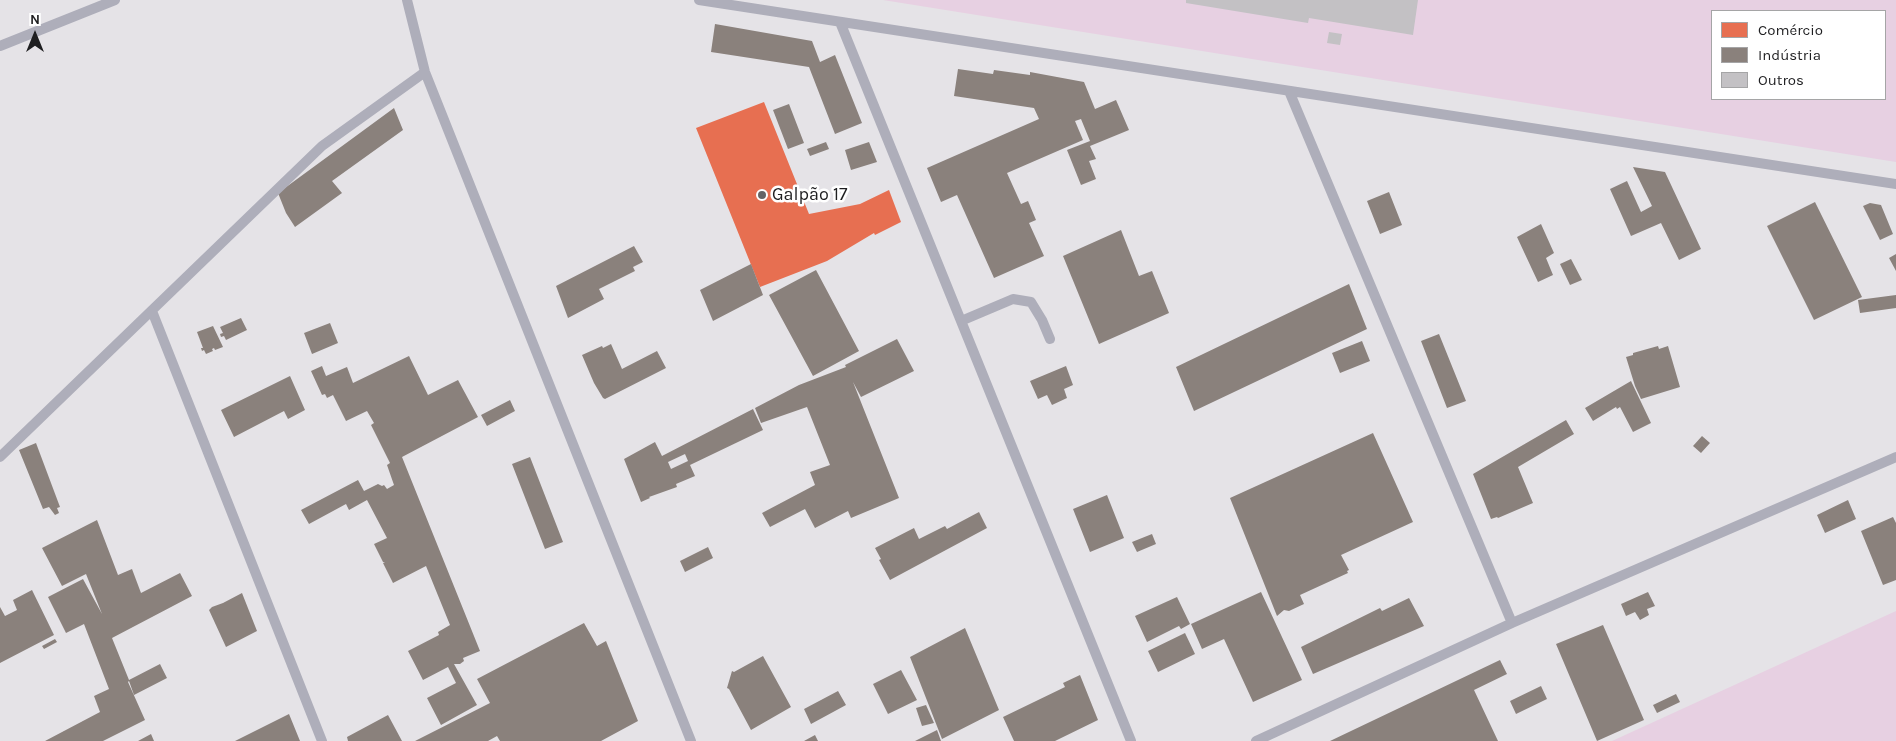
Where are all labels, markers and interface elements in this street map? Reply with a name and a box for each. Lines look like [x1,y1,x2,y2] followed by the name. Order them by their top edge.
[10,10,60,60] north arrow
[1711,10,1886,100] legend
[30,11,40,28] text: N
[1758,21,1823,39] text: Comércio
[1758,46,1821,64] text: Indústria
[1758,71,1804,89] text: Outros
[772,184,847,206] place label: Galpão 17
[756,189,768,201] marker: Galpão 17

